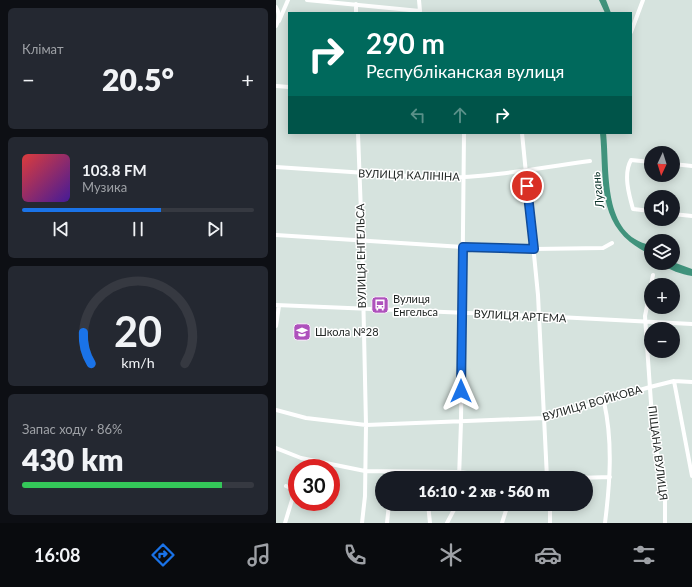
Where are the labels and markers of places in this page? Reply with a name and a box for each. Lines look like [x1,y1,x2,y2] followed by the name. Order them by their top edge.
[510,169,544,203] pin
[393,292,438,318] place label: Вулиця Енгельса
[370,295,390,315] bus stop icon: Вулиця Енгельса
[292,322,312,342] school or university icon: Школа №28
[315,325,379,338] place label: Школа №28

